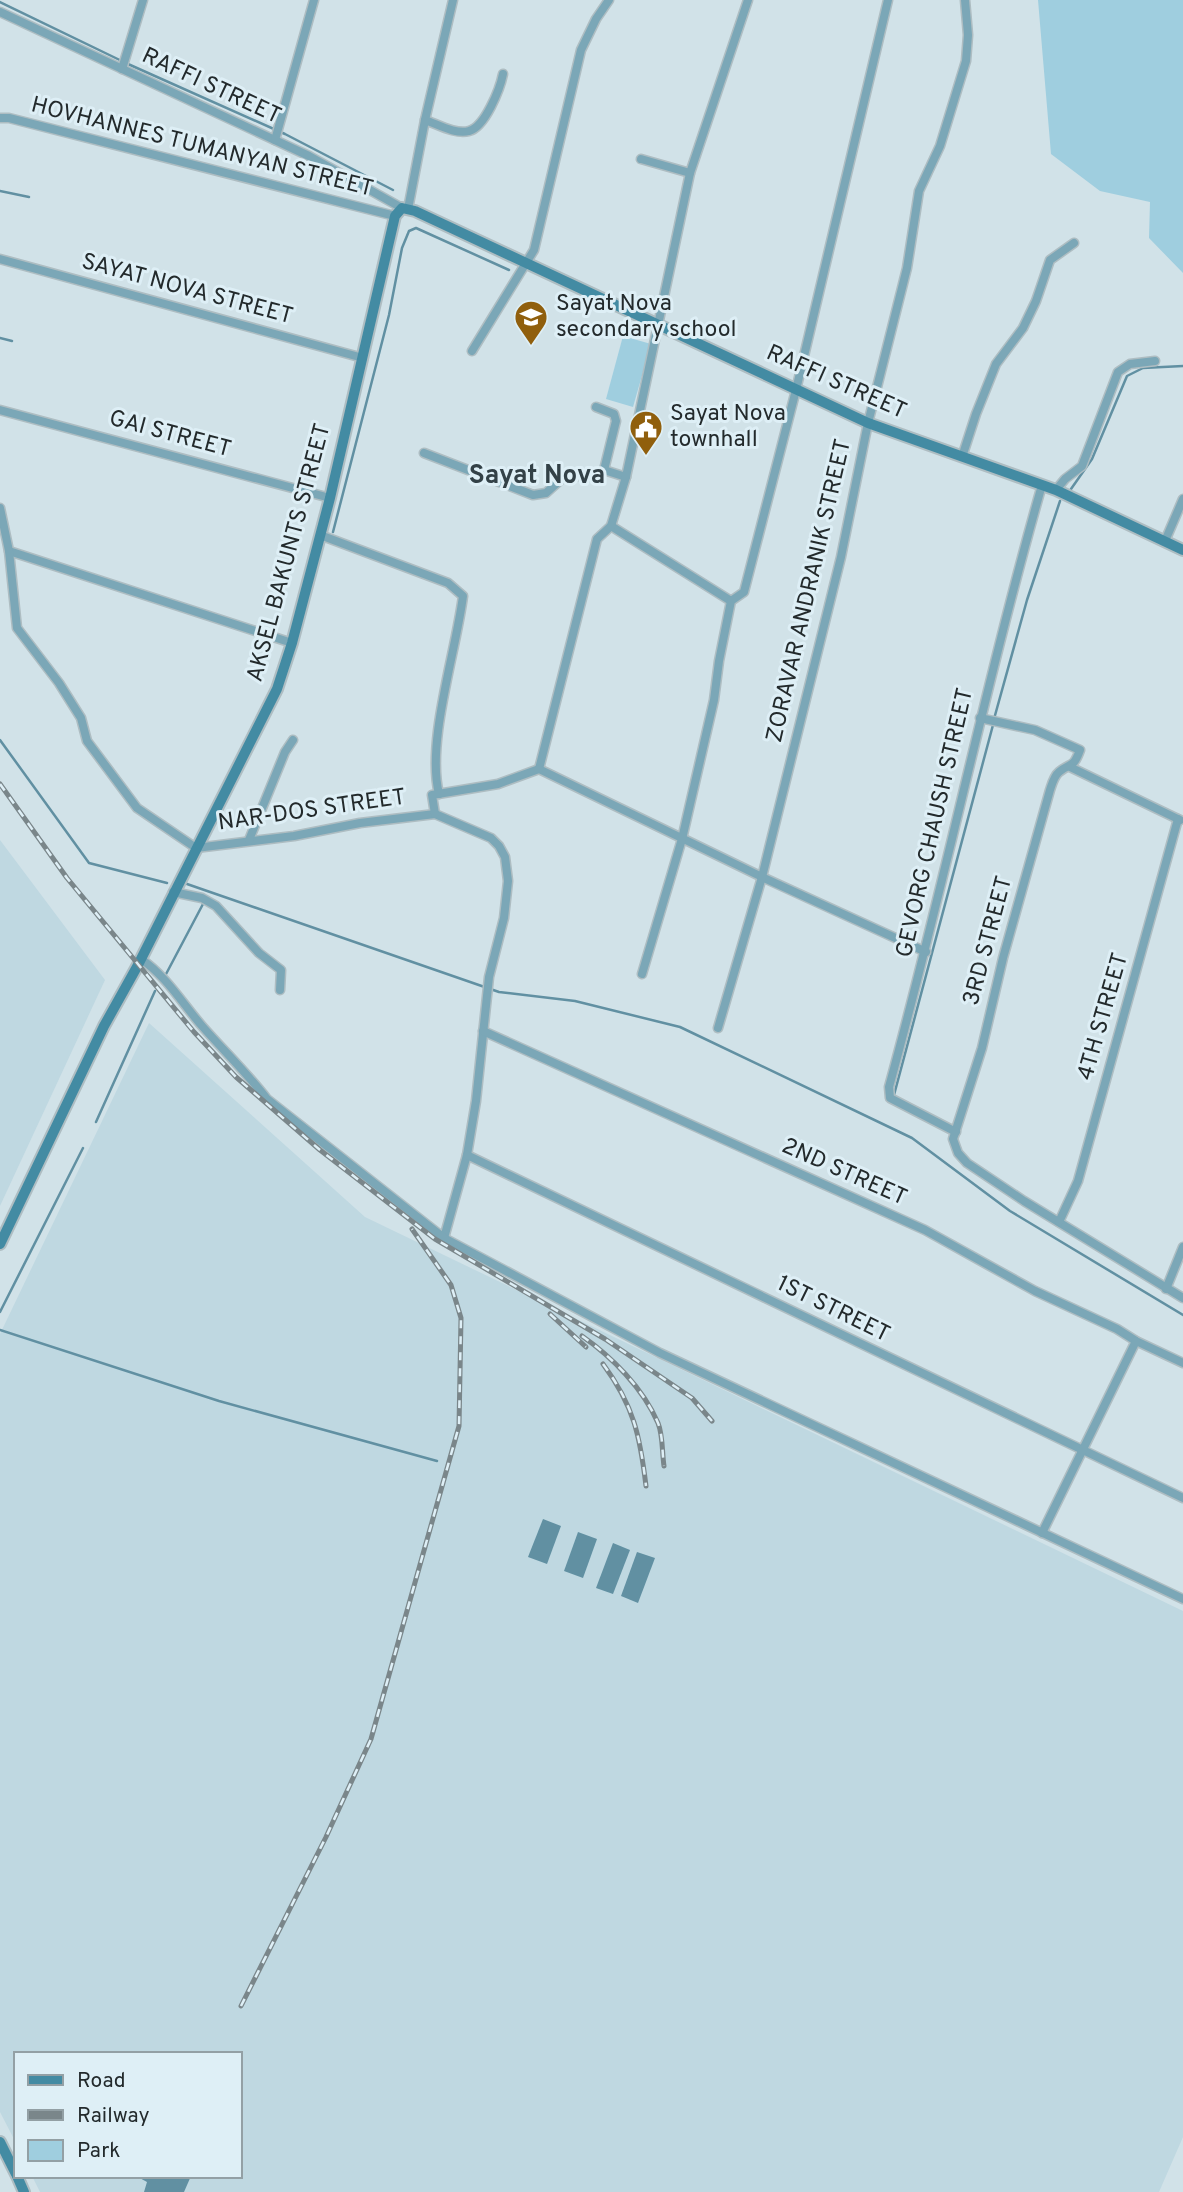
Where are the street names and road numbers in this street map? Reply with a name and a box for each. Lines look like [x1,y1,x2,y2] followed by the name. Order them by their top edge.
[137,42,285,132] street label: RAFFI STREET
[28,91,376,205] street label: HOVHANNES TUMANYAN STREET
[78,248,296,332] street label: SAYAT NOVA STREET
[761,339,911,427] street label: RAFFI STREET
[106,405,234,465] street label: GAI STREET
[242,421,338,685] street label: AKSEL BAKUNTS STREET
[761,436,859,746] street label: ZORAVAR ANDRANIK STREET
[891,685,981,961] street label: GEVORG CHAUSH STREET
[216,783,408,839] street label: NAR-DOS STREET
[958,873,1020,1009] street label: 3RD STREET
[1072,950,1136,1084] street label: 4TH STREET
[777,1132,911,1214] street label: 2ND STREET
[772,1270,894,1350] street label: 1ST STREET

